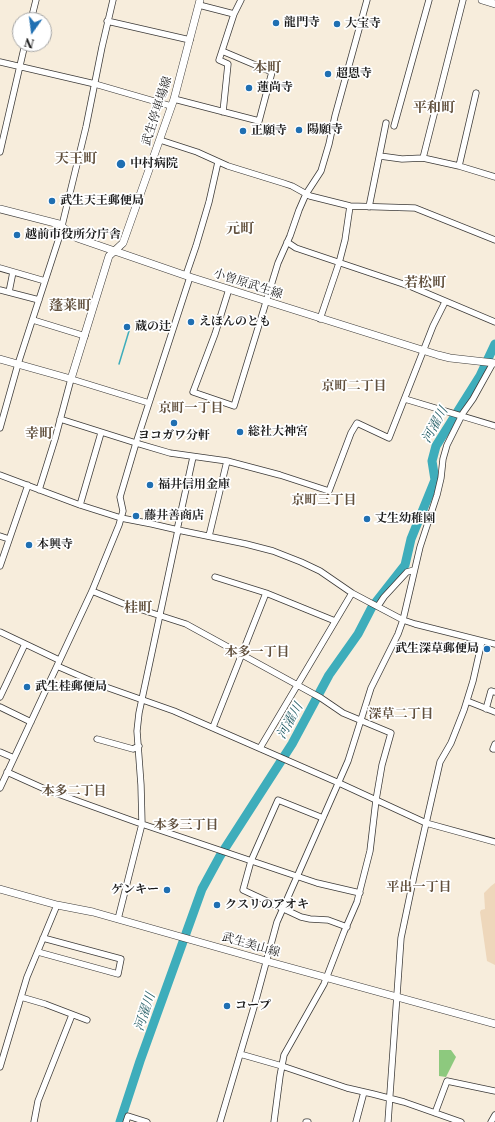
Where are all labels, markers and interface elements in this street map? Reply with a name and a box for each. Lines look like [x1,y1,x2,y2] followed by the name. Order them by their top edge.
[12,12,52,52] north arrow
[284,16,320,30] place label: 龍門寺
[345,17,381,31] place label: 大宝寺
[271,18,281,28] marker: 龍門寺
[332,19,342,29] marker: 大宝寺
[23,35,36,51] text: N
[253,60,281,76] district label: 本町
[336,67,372,81] place label: 超恩寺
[323,69,333,79] marker: 超恩寺
[139,75,175,147] street label: 武生停車場線
[257,81,293,95] place label: 蓮尚寺
[244,83,254,93] marker: 蓮尚寺
[413,100,455,116] district label: 平和町
[307,123,343,137] place label: 陽願寺
[251,124,287,138] place label: 正願寺
[294,125,304,135] marker: 陽願寺
[238,126,248,136] marker: 正願寺
[55,151,97,167] district label: 天王町
[130,157,178,171] place label: 中村病院
[115,158,127,170] marker: 中村病院
[60,194,144,208] place label: 武生天王郵便局
[47,196,57,206] marker: 武生天王郵便局
[226,221,254,237] district label: 元町
[25,228,121,242] place label: 越前市役所分庁舎
[12,230,22,240] marker: 越前市役所分庁舎
[212,266,284,302] street label: 小曽原武生線
[404,275,446,291] district label: 若松町
[49,298,91,314] district label: 蓬莱町
[199,315,271,329] place label: えほんのとも
[186,317,196,327] marker: えほんのとも
[135,320,171,334] place label: 蔵の辻
[122,322,132,332] marker: 蔵の辻
[322,378,386,394] district label: 京町二丁目
[159,400,223,416] district label: 京町一丁目
[419,404,451,446] water label: 河濯川
[169,418,179,428] marker: ヨコガワ分軒
[248,425,308,439] place label: 総社大神宮
[25,426,53,442] district label: 幸町
[235,427,245,437] marker: 総社大神宮
[138,429,210,443] place label: ヨコガワ分軒
[158,478,230,492] place label: 福井信用金庫
[145,480,155,490] marker: 福井信用金庫
[292,492,356,508] district label: 京町三丁目
[144,509,204,523] place label: 藤井善商店
[131,511,141,521] marker: 藤井善商店
[375,512,435,526] place label: 丈生幼稚園
[362,514,372,524] marker: 丈生幼稚園
[37,538,73,552] place label: 本興寺
[24,540,34,550] marker: 本興寺
[124,600,152,616] district label: 桂町
[395,642,479,656] place label: 武生深草郵便局
[225,644,289,660] district label: 本多一丁目
[482,644,492,654] marker: 武生深草郵便局
[35,680,107,694] place label: 武生桂郵便局
[22,682,32,692] marker: 武生桂郵便局
[274,700,306,742] water label: 河濯川
[369,706,433,722] district label: 深草二丁目
[42,783,106,799] district label: 本多二丁目
[154,817,218,833] district label: 本多三丁目
[387,879,451,895] district label: 平出一丁目
[111,883,159,897] place label: ゲンキー
[162,885,172,895] marker: ゲンキー
[225,898,309,912] place label: クスリのアオキ
[212,900,222,910] marker: クスリのアオキ
[220,930,282,960] street label: 武生美山線
[131,991,159,1033] water label: 河濯川
[235,999,271,1013] place label: コープ
[222,1001,232,1011] marker: コープ

